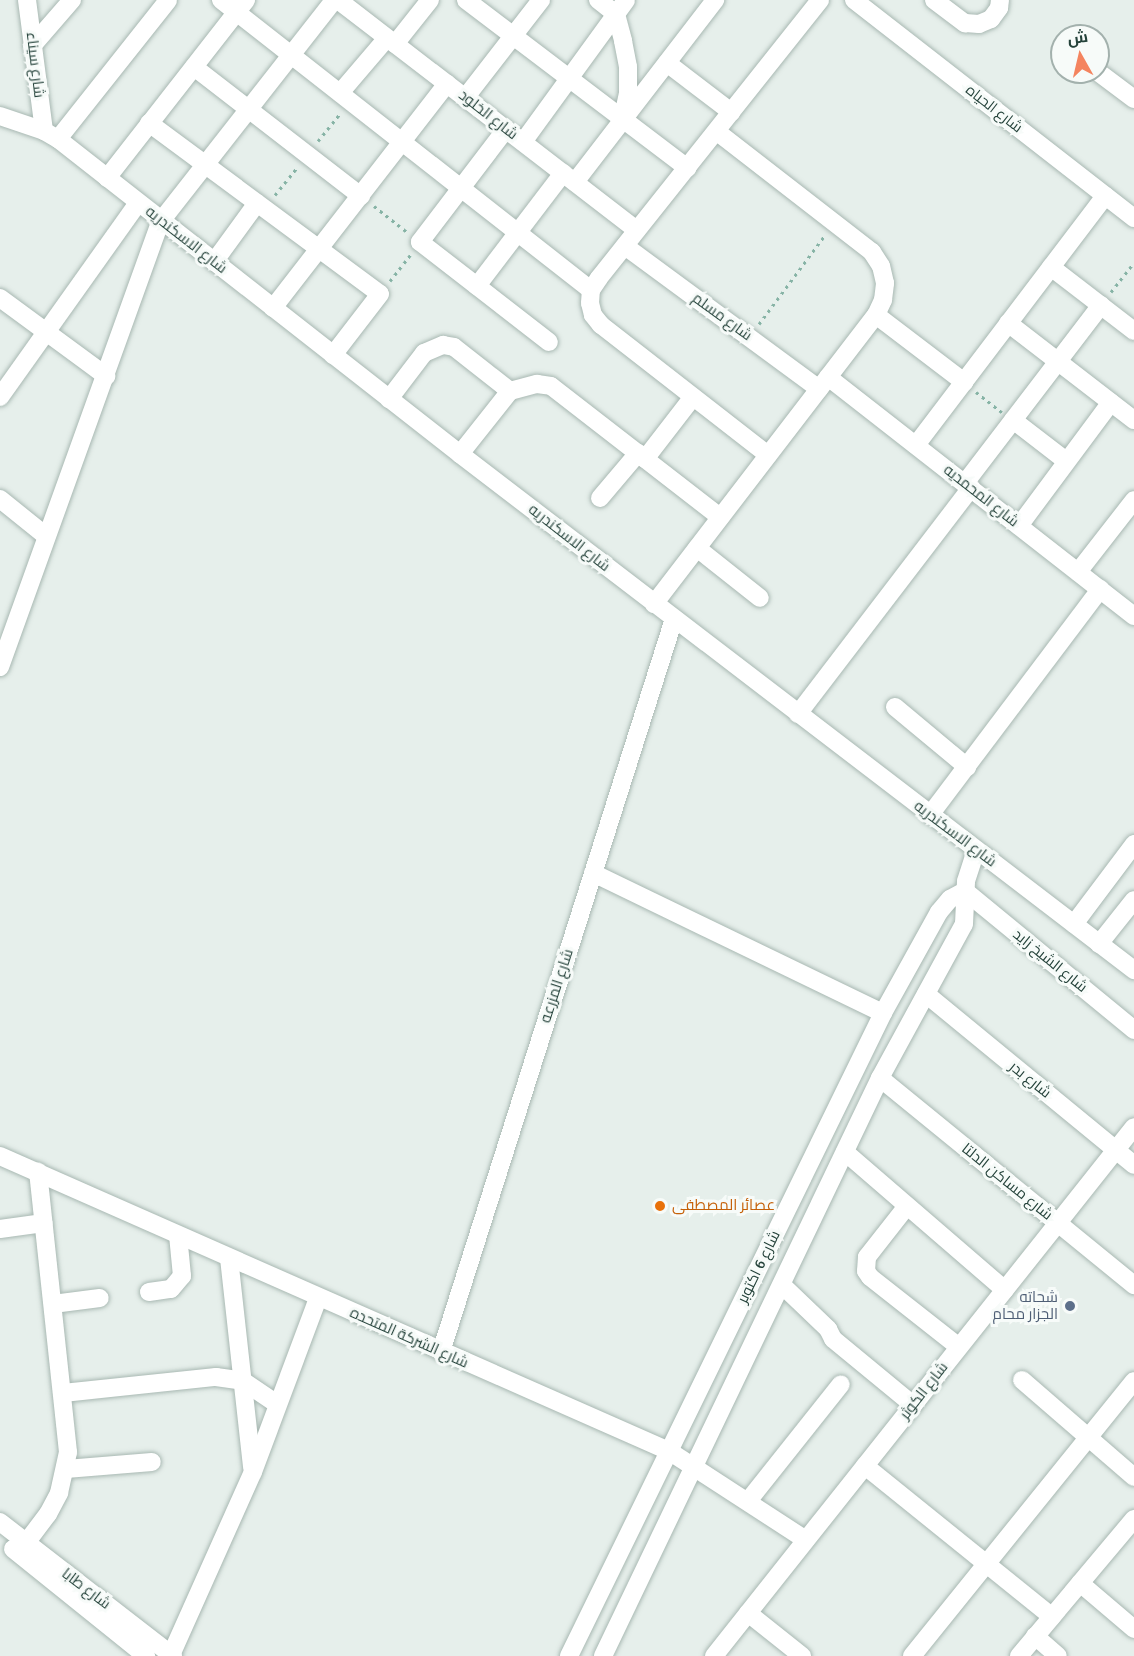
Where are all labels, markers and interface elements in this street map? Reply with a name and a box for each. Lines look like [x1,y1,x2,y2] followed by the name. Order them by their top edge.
[1050,24,1110,84] north arrow
[1066,27,1089,49] text: ش
[22,31,48,99] street label: شارع سيناء
[962,81,1026,137] street label: شارع الحياه
[455,86,521,144] street label: شارع الخلود
[142,203,230,277] street label: شارع الاسكندريه
[689,289,755,345] street label: شارع مسلم
[940,461,1022,531] street label: شارع المحمديه
[525,501,613,575] street label: شارع الاسكندريه
[910,797,1000,871] street label: شارع الاسكندريه
[1009,926,1091,996] street label: شارع الشيخ زايد
[537,947,577,1025] street label: شارع المزرعه
[1006,1058,1054,1102] street label: شارع بدر
[958,1140,1056,1224] street label: شارع مساكن الدلتا
[672,1197,775,1215] place label: عصائر المصطفى
[653,1199,667,1213] marker: عصائر المصطفى
[734,1228,784,1306] street label: شارع 6 اكتوبر
[993,1288,1058,1323] place label: شحاته الجزار محام
[1063,1299,1077,1313] marker: شحاته الجزار محام
[347,1304,471,1372] street label: شارع الشركة المتحده
[896,1359,952,1423] street label: شارع الكوثر
[58,1565,114,1613] street label: شارع طابا

